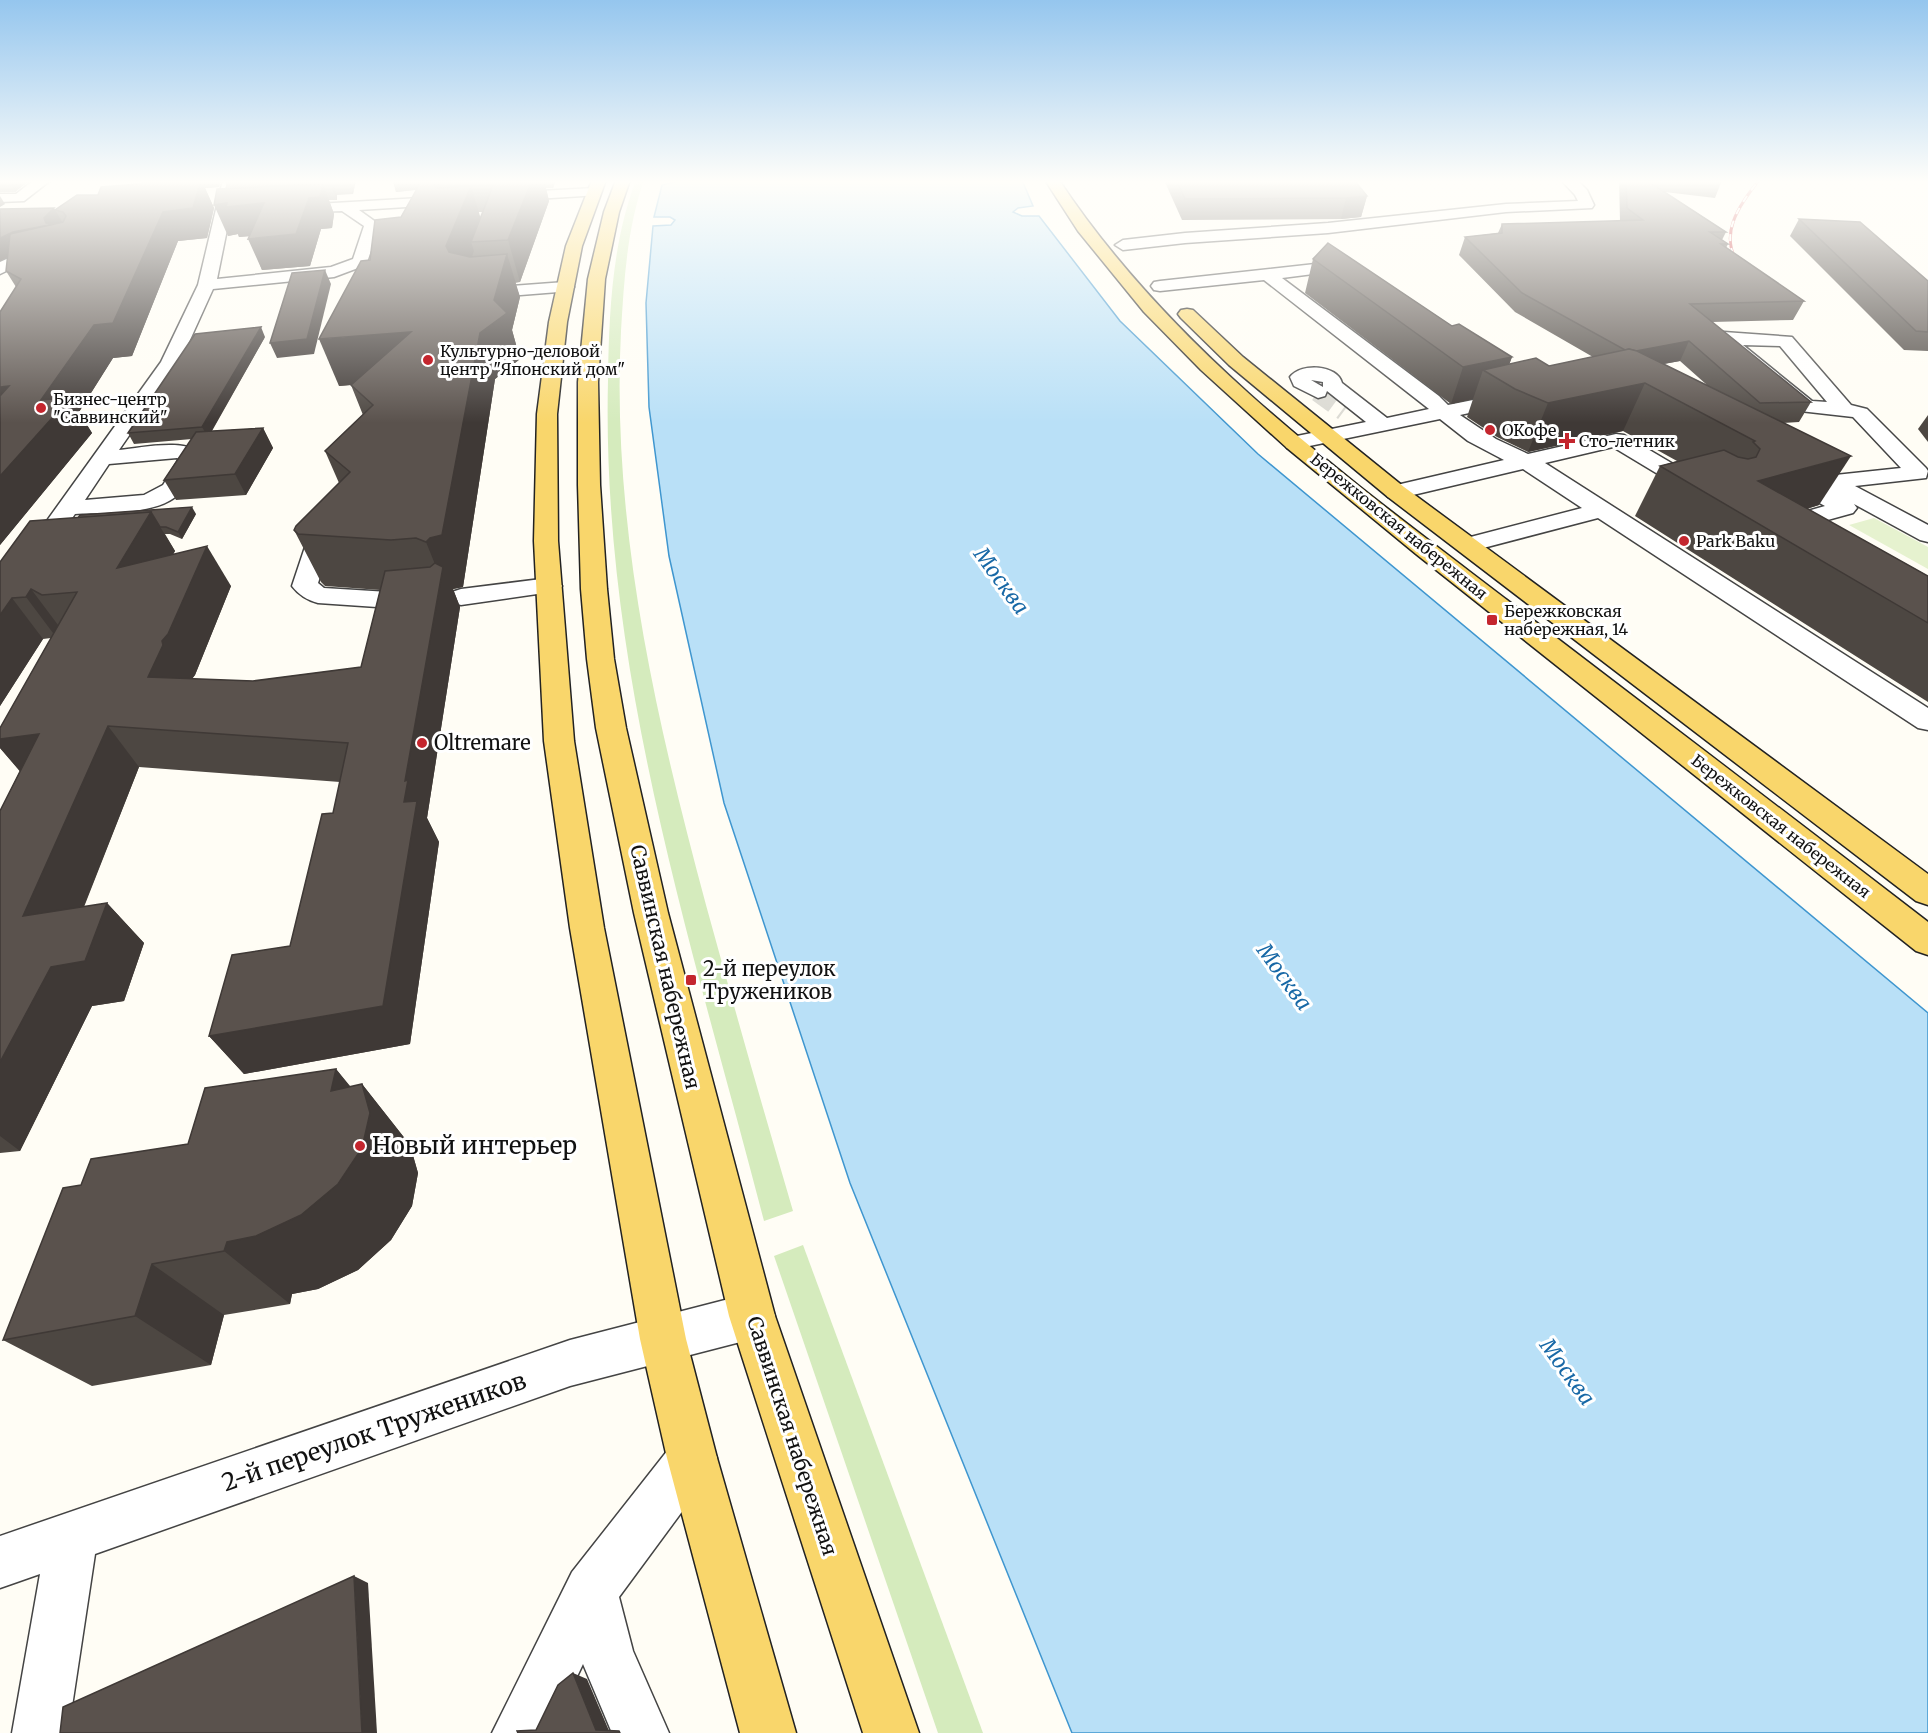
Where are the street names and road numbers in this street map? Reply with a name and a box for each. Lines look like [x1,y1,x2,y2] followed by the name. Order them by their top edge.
[1307,448,1491,604] street label: Бережковская набережная
[1687,750,1875,902] street label: Бережковская набережная
[625,842,706,1092] street label: Саввинская набережная
[742,1313,843,1559] street label: Саввинская набережная
[218,1365,530,1498] street label: 2-й переулок Тружеников

